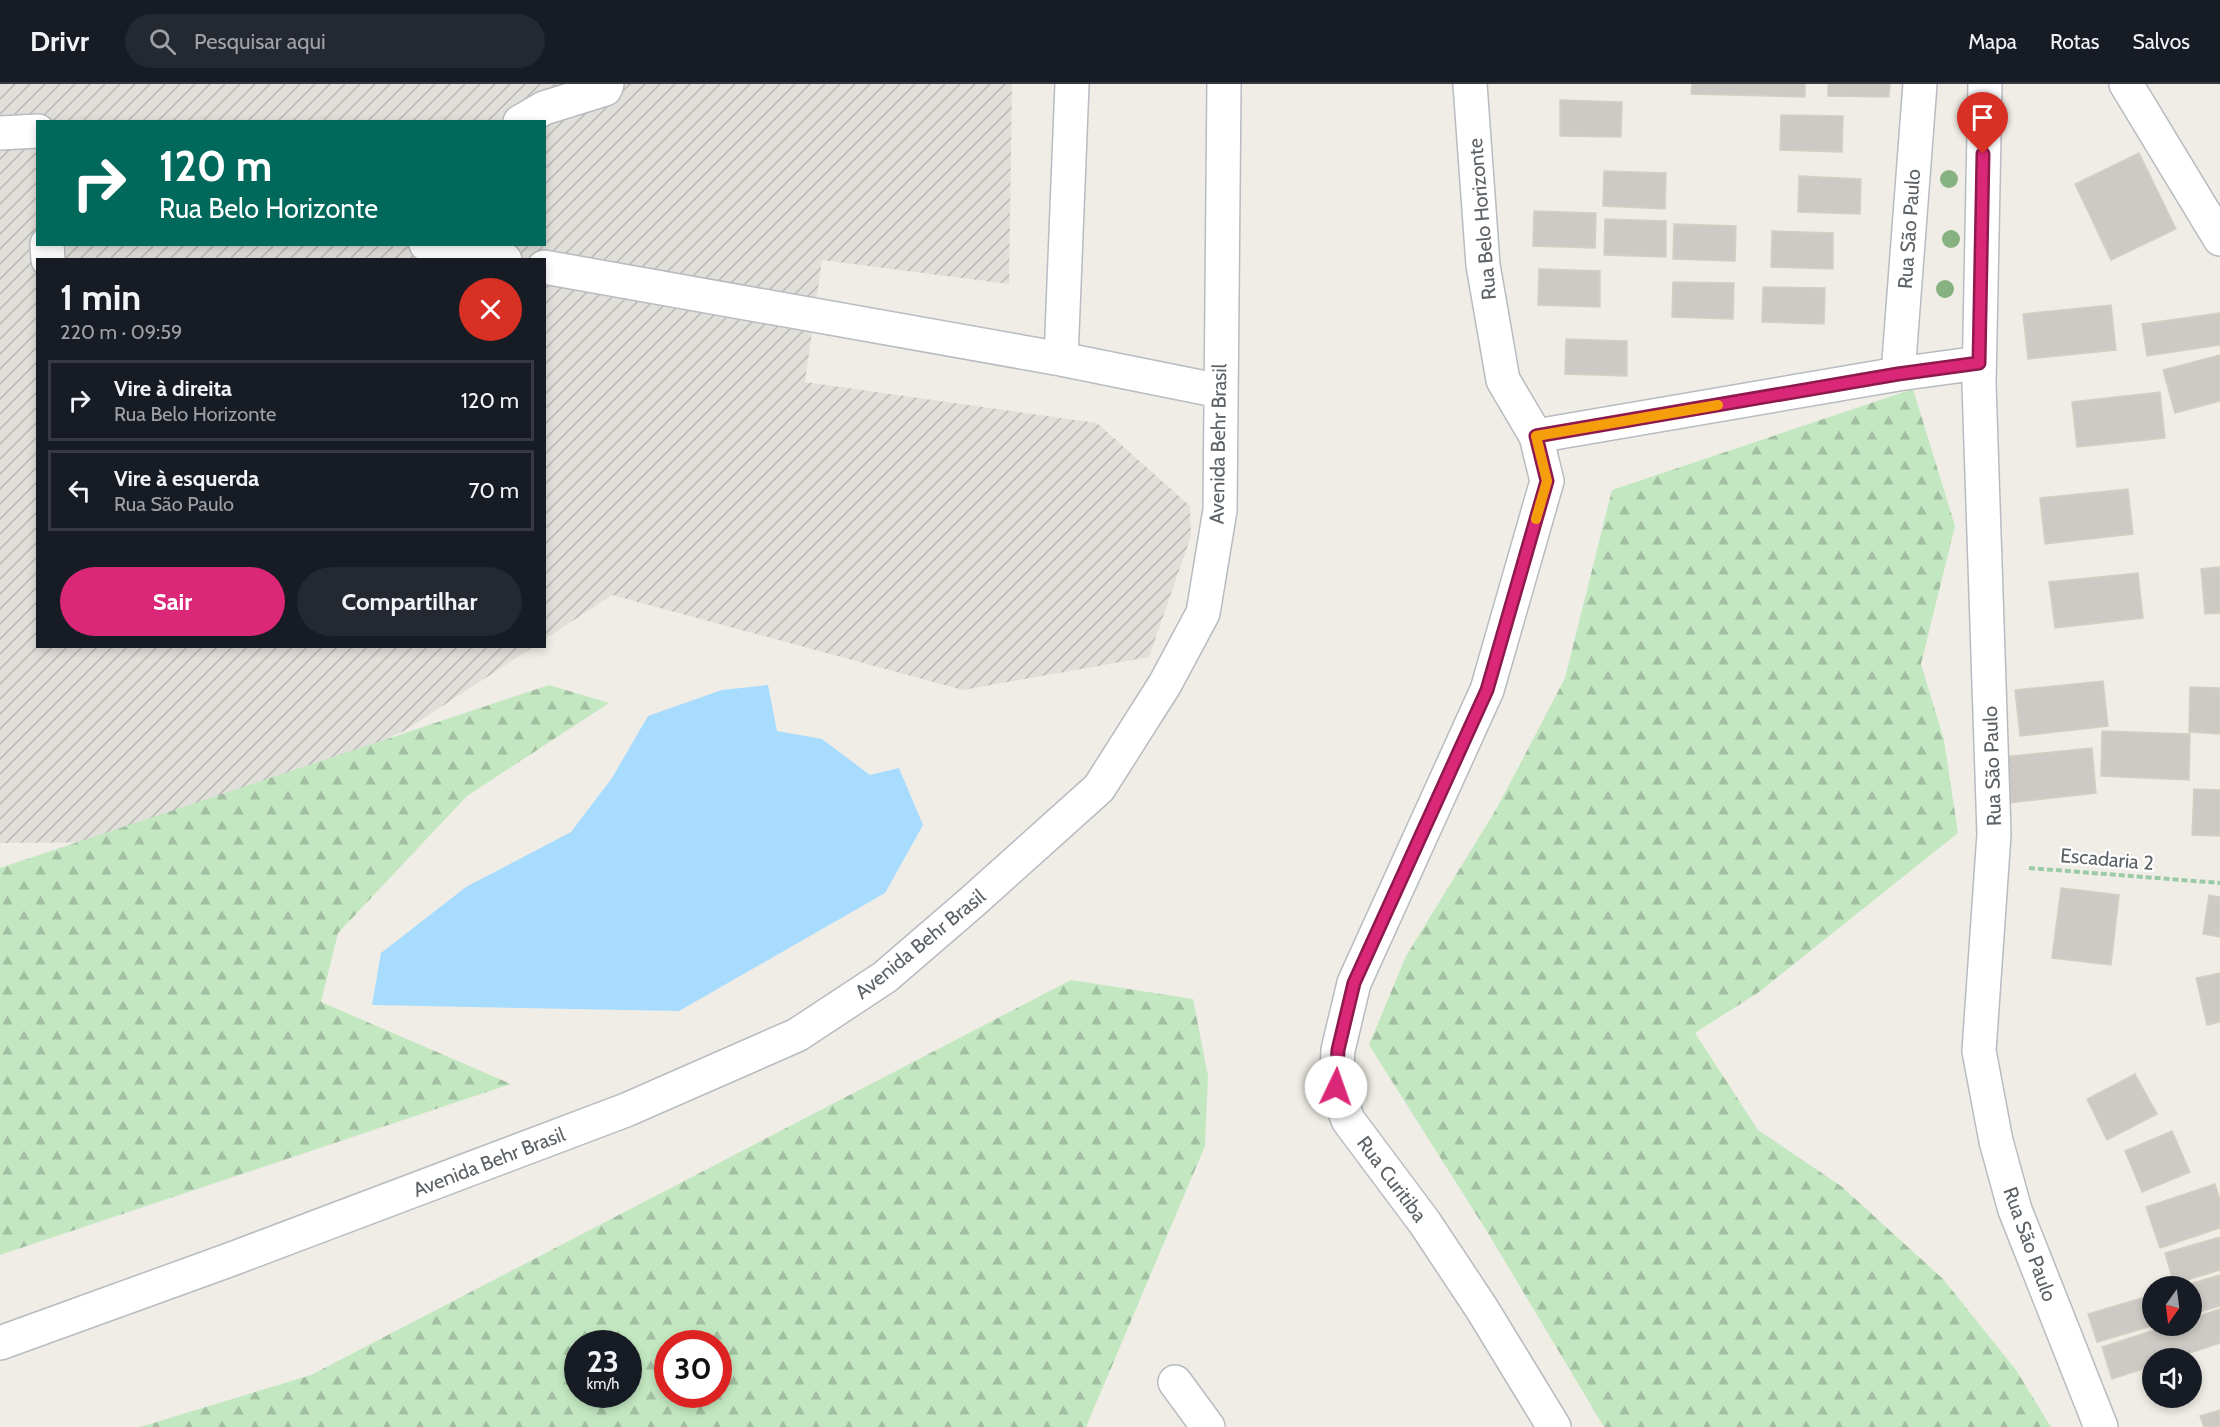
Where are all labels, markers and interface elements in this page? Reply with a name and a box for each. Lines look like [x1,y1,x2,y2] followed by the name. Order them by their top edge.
[125,14,545,68] search box
[30,24,89,58] text: Drivr
[146,25,179,58] icon: search
[194,28,326,55] text: Pesquisar aqui
[1968,29,2017,54] text: Mapa
[2050,29,2099,54] text: Rotas
[2132,29,2190,54] text: Salvos
[1957,92,2008,154] pin
[1966,101,1999,134] icon: arrive
[1463,137,1501,301] street label: Rua Belo Horizonte
[159,140,272,192] text: 120 m
[60,144,138,222] icon: right
[1893,168,1925,290] street label: Rua São Paulo
[159,192,378,225] text: Rua Belo Horizonte
[60,275,141,319] text: 1 min
[459,278,522,341] button: close
[60,320,182,344] text: 220 m · 09:59
[1205,363,1231,525] street label: Avenida Behr Brasil
[114,375,232,402] text: Vire à direita
[63,384,96,417] icon: right
[461,387,519,414] text: 120 m
[114,402,276,426] text: Rua Belo Horizonte
[114,465,259,492] text: Vire à esquerda
[63,474,96,507] icon: left
[469,477,519,504] text: 70 m
[114,492,234,516] text: Rua São Paulo
[60,567,285,636] button: Sair
[297,567,522,636] button: Compartilhar
[1978,706,2006,826] street label: Rua São Paulo
[2059,843,2155,875] street label: Escadaria 2
[850,884,990,1004] street label: Avenida Behr Brasil
[1304,1055,1368,1119] position arrow
[410,1122,569,1202] street label: Avenida Behr Brasil
[1352,1131,1432,1227] street label: Rua Curitiba
[1998,1183,2062,1305] street label: Rua São Paulo
[2142,1276,2202,1336] north arrow
[2142,1276,2202,1408] map controls
[654,1330,732,1408] speed limit sign: 30
[587,1343,619,1380] text: 23
[2142,1348,2202,1408] button: sound
[587,1375,619,1393] text: km/h

